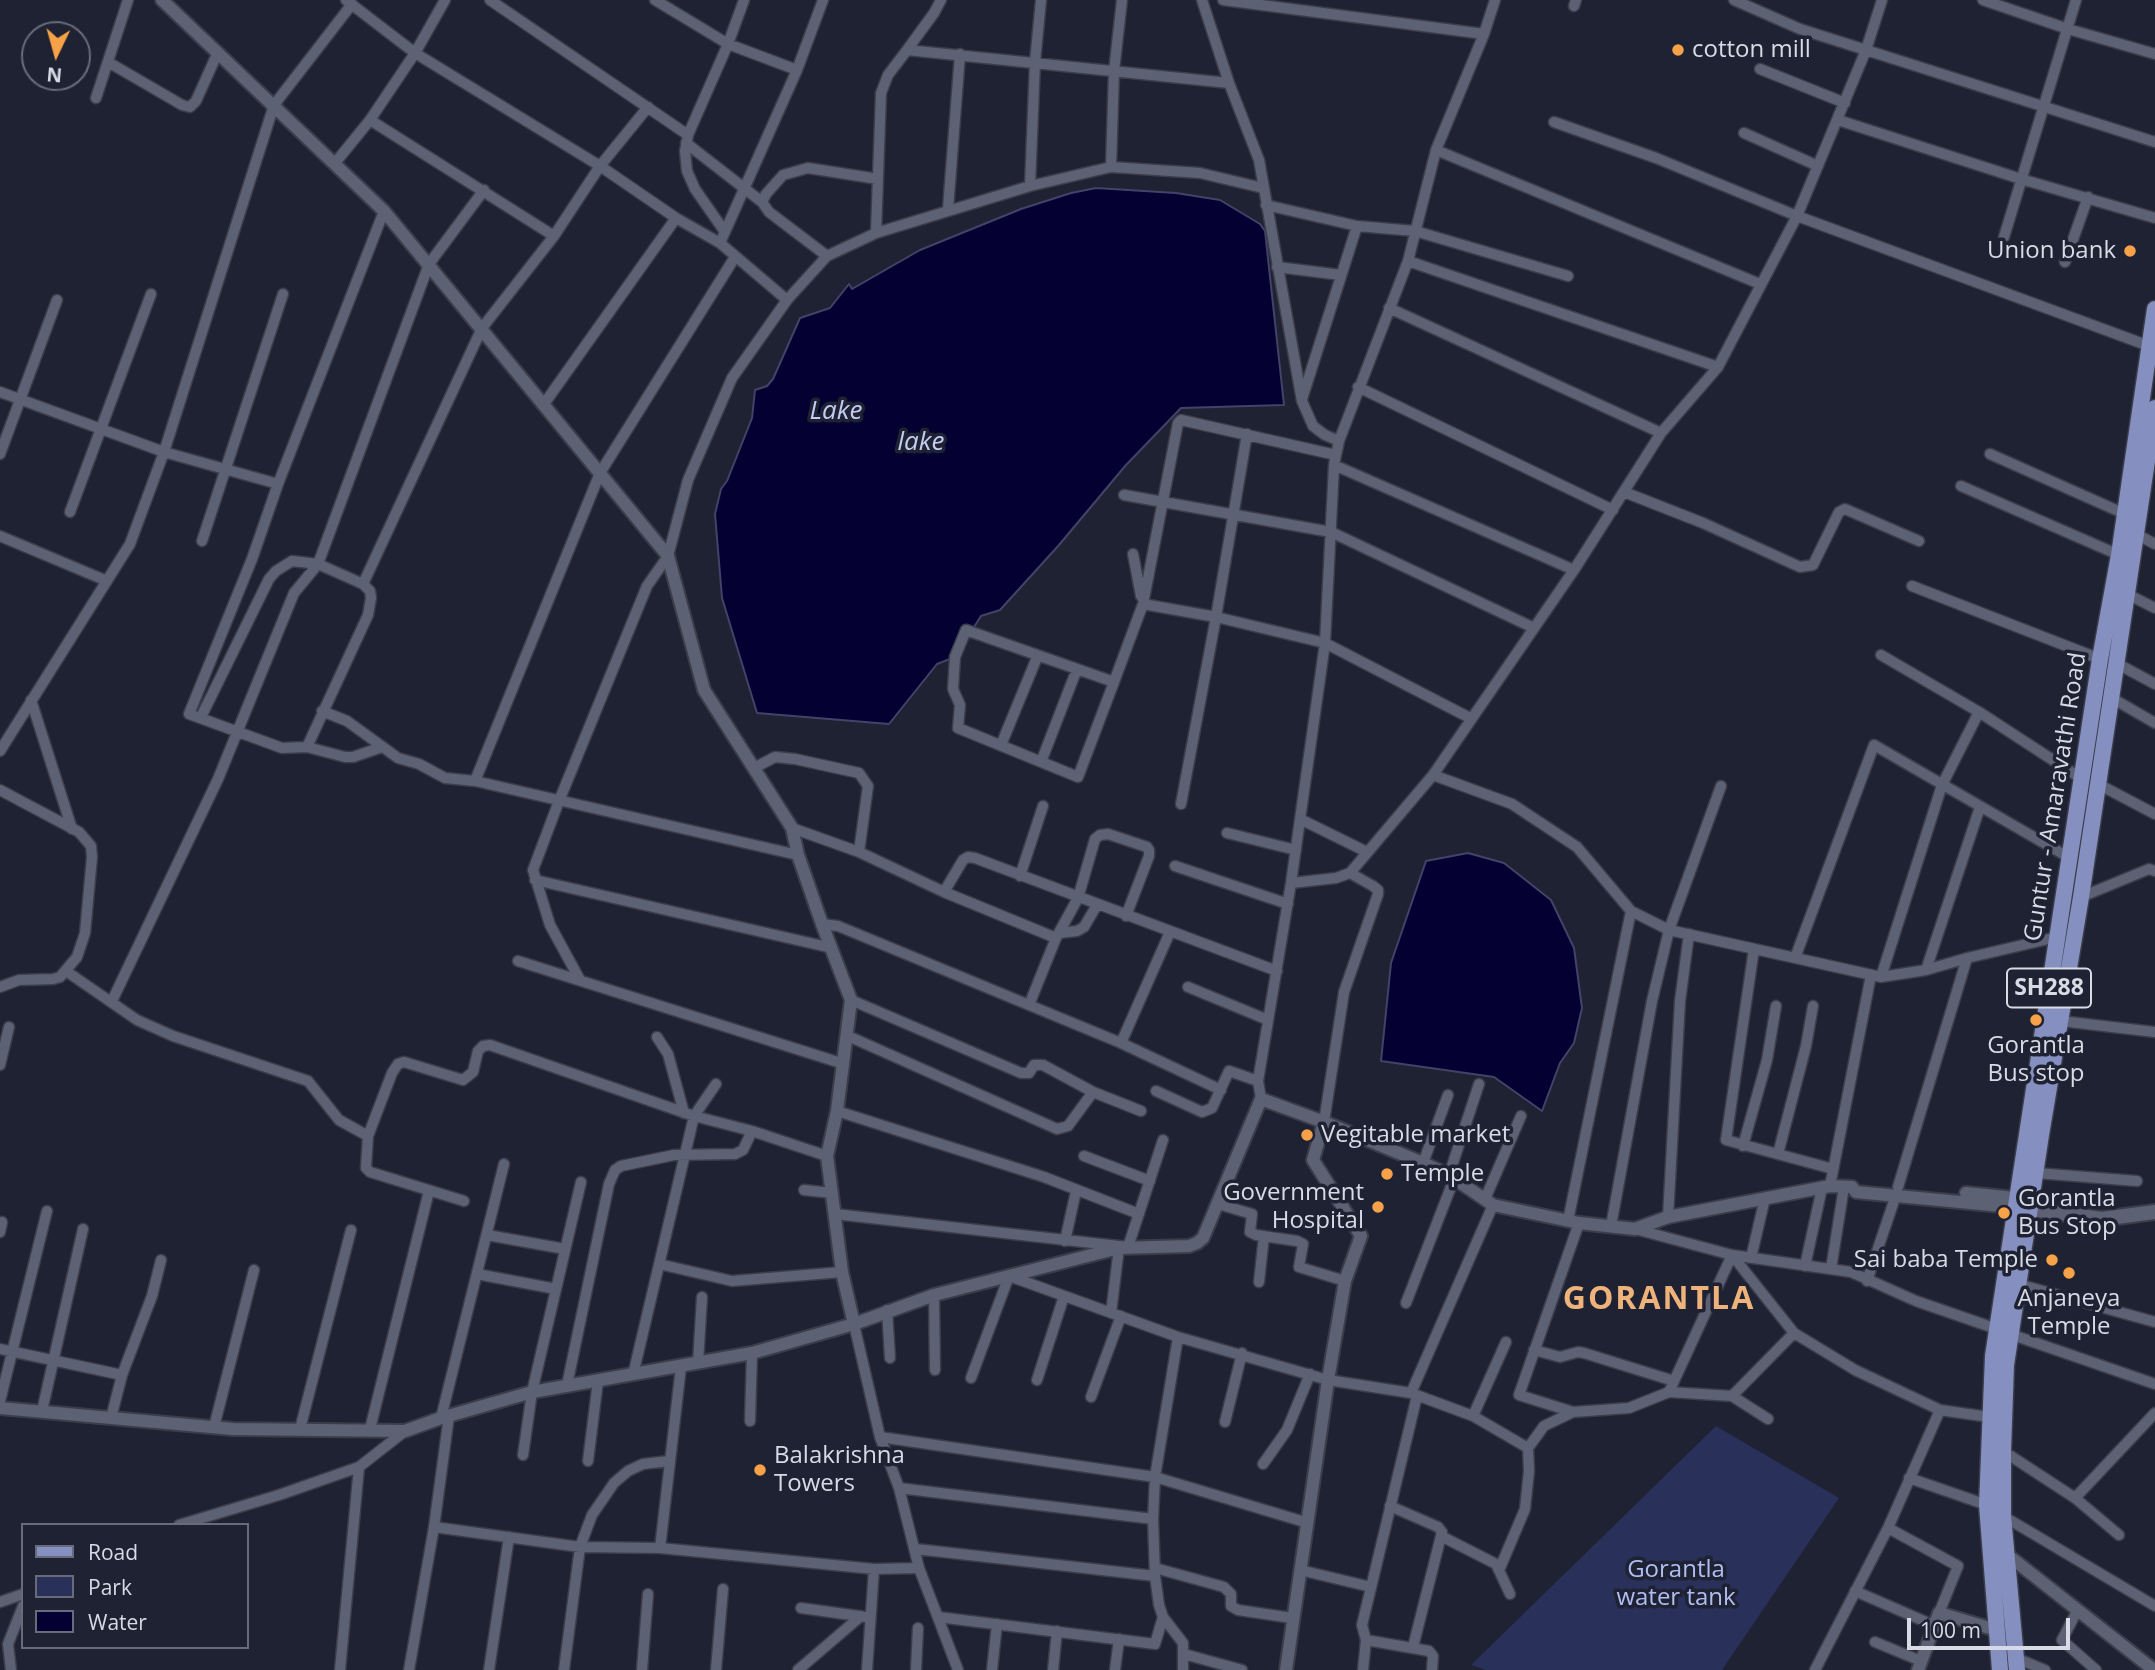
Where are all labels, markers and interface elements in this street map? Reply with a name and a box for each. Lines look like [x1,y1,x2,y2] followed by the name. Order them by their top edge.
[21,21,91,91] north arrow
[1692,36,1811,64] place label: cotton mill
[1670,42,1686,58] marker: cotton mill
[46,61,63,89] text: N
[1987,237,2116,265] place label: Union bank
[2122,243,2138,259] marker: Union bank
[810,396,862,428] water label: Lake
[898,427,944,459] water label: lake
[2019,650,2093,944] street label: Guntur - Amaravathi Road
[2007,968,2091,1007] road number: SH288
[2028,1012,2044,1028] marker: Gorantla Bus stop
[1987,1032,2085,1088] place label: Gorantla Bus stop
[1321,1121,1510,1149] place label: Vegitable market
[1299,1127,1315,1143] marker: Vegitable market
[1401,1160,1484,1188] place label: Temple
[1379,1166,1395,1182] marker: Temple
[1223,1179,1364,1235] place label: Government Hospital
[2018,1185,2117,1241] place label: Gorantla Bus Stop
[1370,1199,1386,1215] marker: Government Hospital
[1996,1205,2012,1221] marker: Gorantla Bus Stop
[1854,1246,2038,1274] place label: Sai baba Temple
[2044,1252,2060,1268] marker: Sai baba Temple
[2061,1265,2077,1281] marker: Anjaneya Temple
[1564,1281,1754,1319] district label: GORANTLA
[2018,1285,2120,1341] place label: Anjaneya Temple
[774,1442,905,1498] place label: Balakrishna Towers
[752,1462,768,1478] marker: Balakrishna Towers
[21,1523,248,1649] legend
[88,1538,138,1566] text: Road
[1616,1556,1736,1612] park label: Gorantla water tank
[88,1573,132,1601] text: Park
[1910,1604,2073,1648] scale bar
[88,1608,147,1636] text: Water
[1920,1616,1981,1644] text: 100 m

